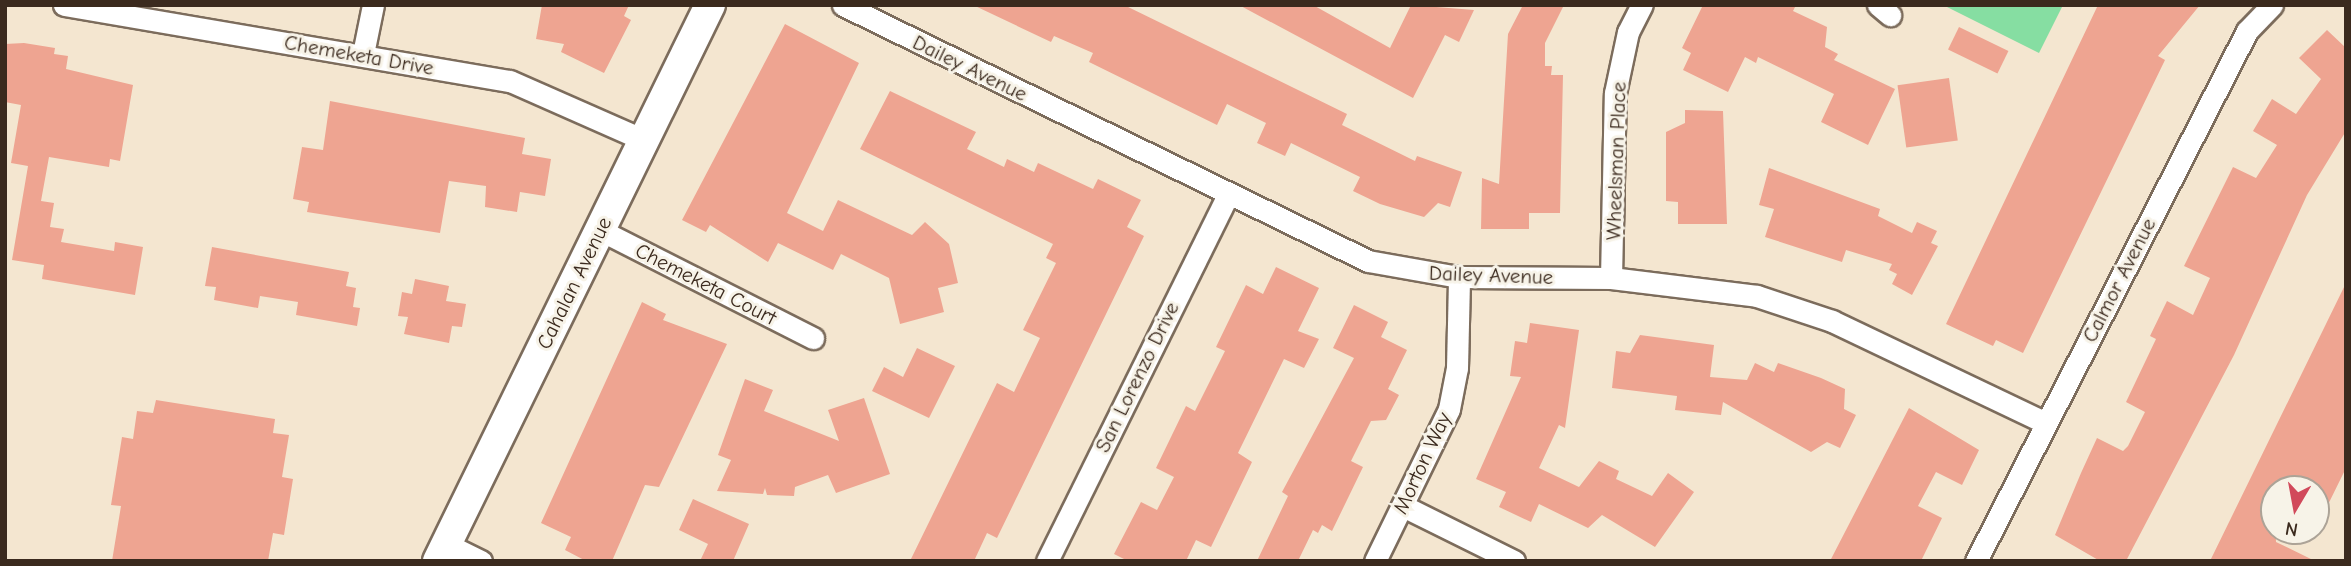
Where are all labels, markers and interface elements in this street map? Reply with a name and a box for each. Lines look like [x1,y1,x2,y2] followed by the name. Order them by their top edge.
[282,29,436,81] street label: Chemeketa Drive
[909,29,1031,107] street label: Dailey Avenue
[1601,81,1631,241] street label: Wheelsman Place
[531,213,617,353] street label: Cahalan Avenue
[2077,214,2161,346] street label: Calmor Avenue
[631,238,781,330] street label: Chemeketa Court
[1428,260,1554,290] street label: Dailey Avenue
[1090,298,1184,456] street label: San Lorenzo Drive
[1388,408,1456,518] street label: Morton Way
[2260,475,2330,545] north arrow
[2284,517,2300,541] text: N

